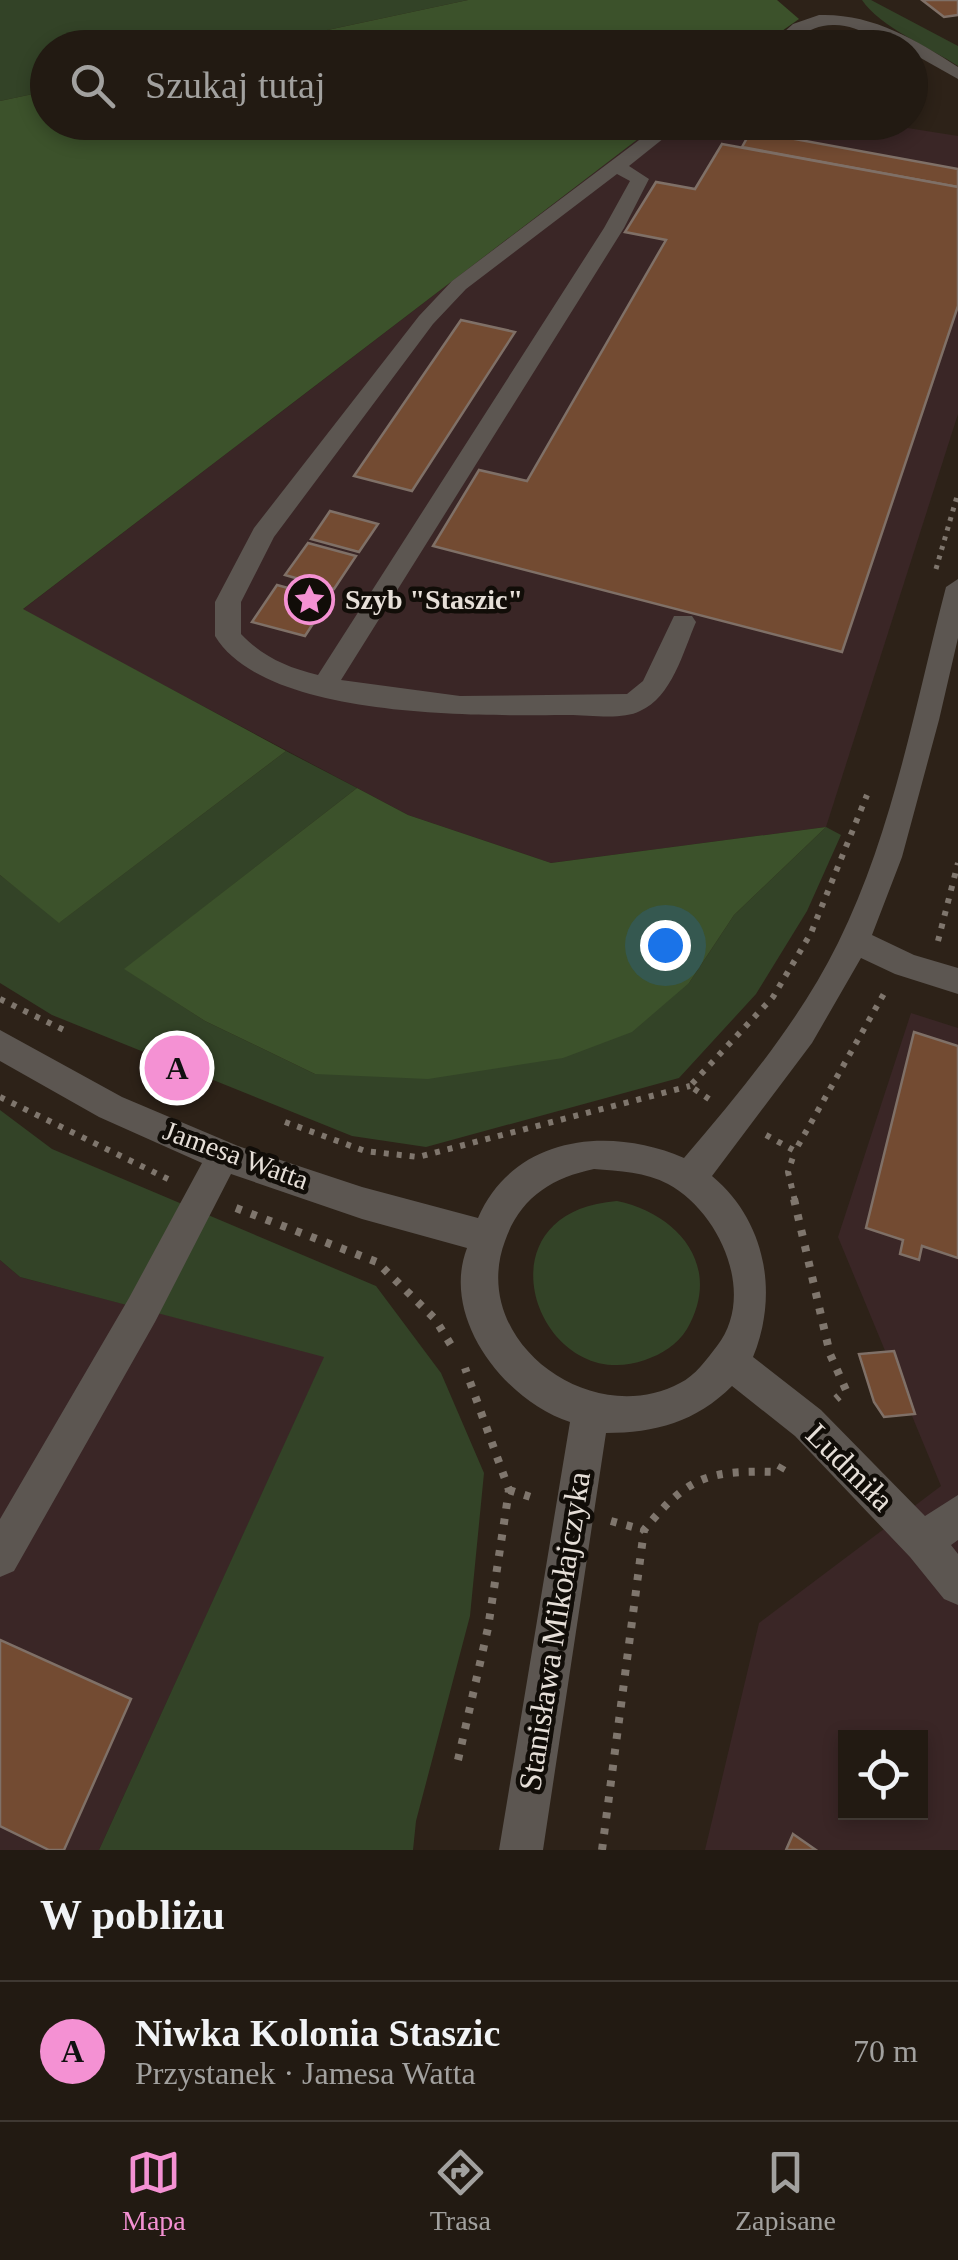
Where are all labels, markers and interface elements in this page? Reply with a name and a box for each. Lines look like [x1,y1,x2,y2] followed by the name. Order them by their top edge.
[30,30,928,140] search box
[65,58,120,113] icon: search
[145,64,325,106] text: Szukaj tutaj
[284,573,336,625] place icon: Szyb "Staszic"
[345,584,523,615] place label: Szyb "Staszic"
[640,920,691,971] your location
[144,1030,210,1106] pin: A
[159,1114,313,1196] street label: Jamesa Watta
[799,1416,901,1518] street label: Ludmiła
[511,1469,597,1793] street label: Stanisława Mikołajczyka
[838,1730,928,1820] map controls
[838,1730,928,1820] button: locate
[40,1892,225,1938] text: W pobliżu
[135,2012,500,2054] text: Niwka Kolonia Staszic
[61,2033,84,2069] text: A
[853,2033,918,2069] text: 70 m
[135,2055,476,2091] text: Przystanek · Jamesa Watta
[122,2145,186,2237] tab: Mapa
[430,2145,491,2237] tab: Trasa
[735,2145,836,2237] tab: Zapisane

